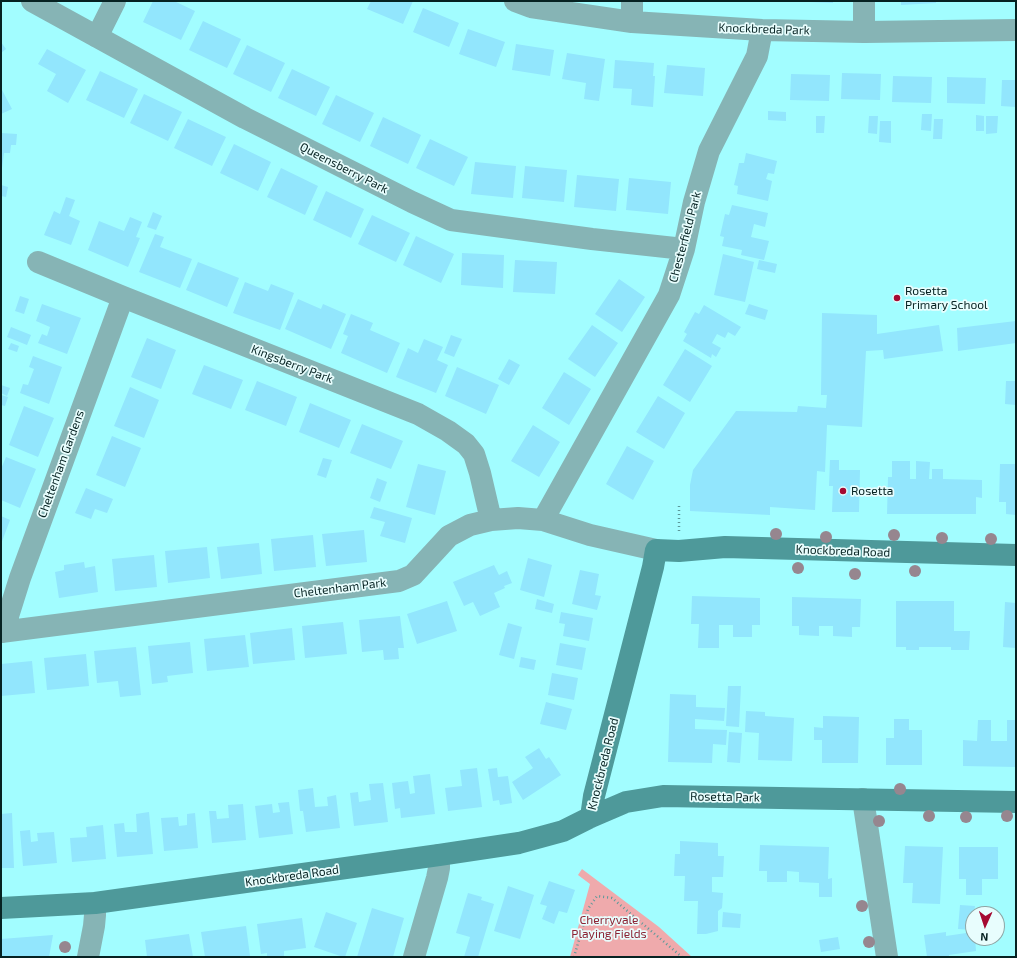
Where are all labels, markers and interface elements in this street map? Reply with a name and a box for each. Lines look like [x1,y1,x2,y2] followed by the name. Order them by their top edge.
[718,20,810,38] street label: Knockbreda Park
[297,139,391,197] street label: Queensberry Park
[666,190,704,284] street label: Chesterfield Park
[905,284,988,312] place label: Rosetta Primary School
[892,293,902,303] marker: Rosetta Primary School
[249,342,335,386] street label: Kingsberry Park
[35,408,87,520] street label: Cheltenham Gardens
[851,484,893,498] place label: Rosetta
[838,486,848,496] marker: Rosetta
[795,542,891,560] street label: Knockbreda Road
[293,575,387,601] street label: Cheltenham Park
[585,716,621,812] street label: Knockbreda Road
[690,789,760,805] street label: Rosetta Park
[244,862,340,890] street label: Knockbreda Road
[965,906,1005,946] north arrow
[571,913,647,941] park label: Cherryvale Playing Fields
[980,931,989,944] text: N

